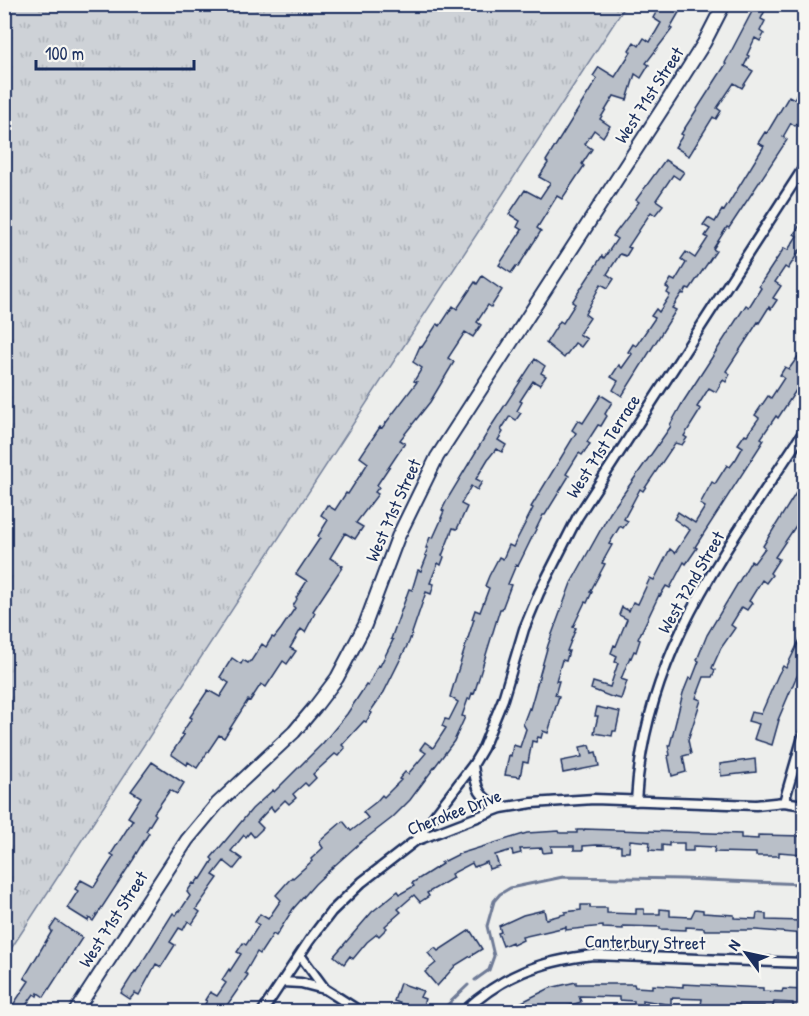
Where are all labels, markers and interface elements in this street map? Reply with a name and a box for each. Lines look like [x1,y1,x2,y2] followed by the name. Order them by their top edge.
[36,33,194,71] scale bar
[45,41,84,66] text: 100 m
[609,41,690,148] street label: West 71st Street
[560,389,646,503] street label: West 71st Terrace
[359,454,427,565] street label: West 71st Street
[652,526,731,638] street label: West 72nd Street
[403,783,505,841] street label: Cherokee Drive
[73,865,154,972] street label: West 71st Street
[716,923,776,983] north arrow
[585,928,706,956] street label: Canterbury Street
[722,935,745,954] text: N

